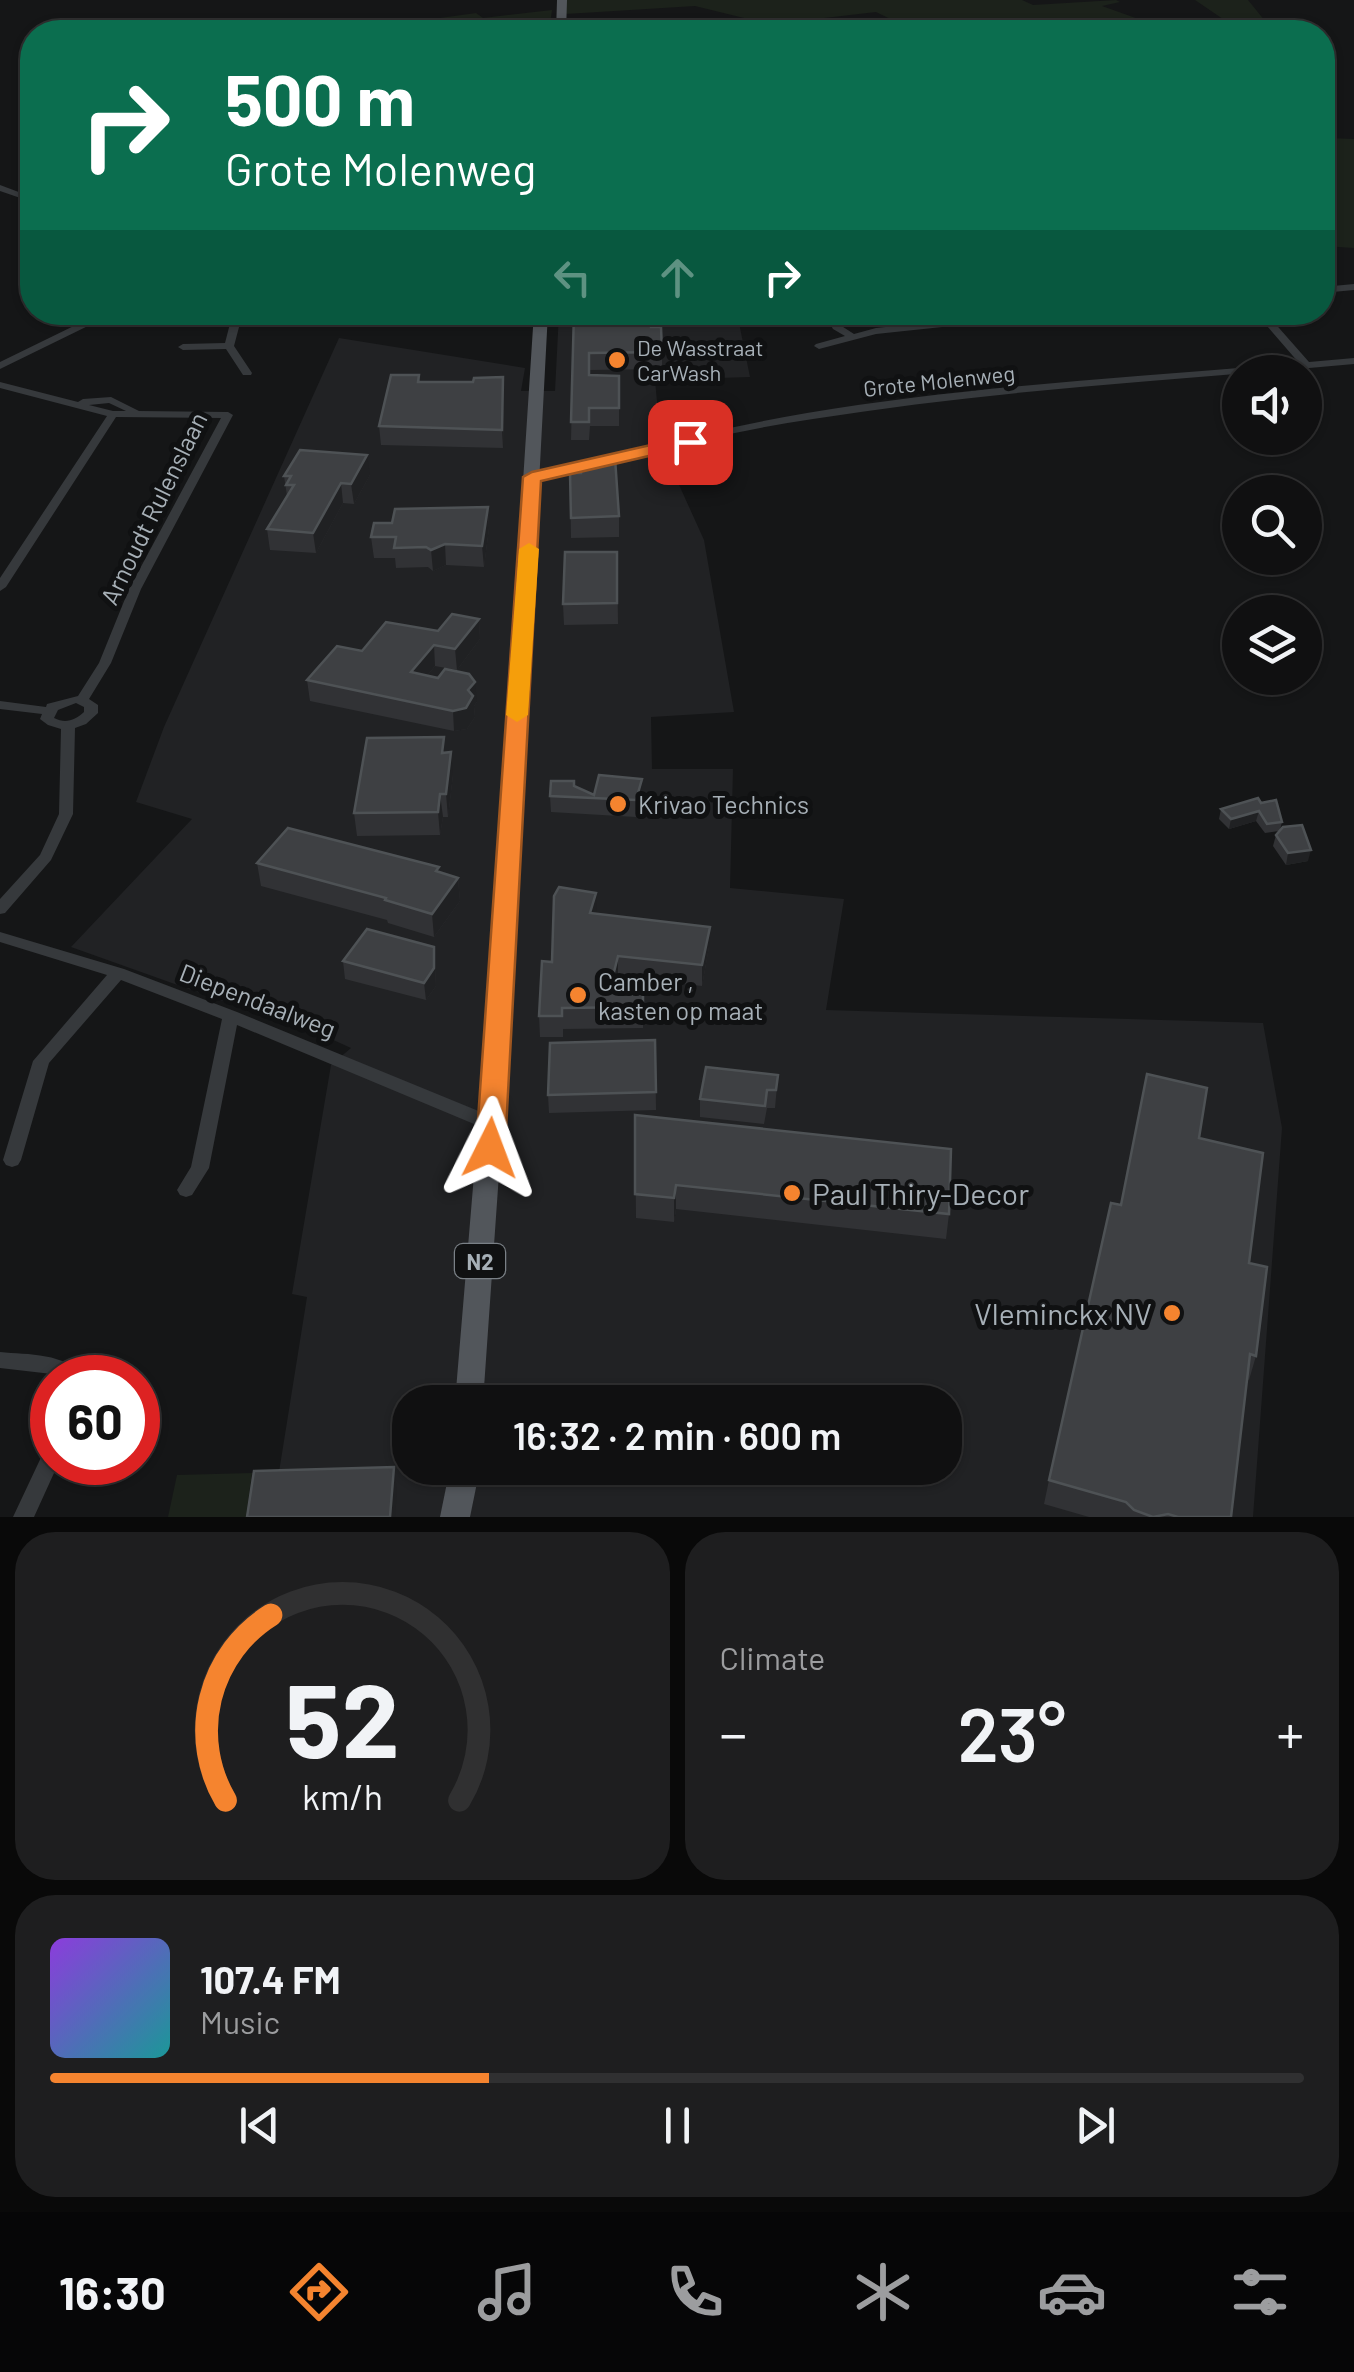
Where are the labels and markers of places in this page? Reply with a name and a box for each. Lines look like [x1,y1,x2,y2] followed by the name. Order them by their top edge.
[637,334,763,385] place label: De Wasstraat CarWash
[606,349,628,371] marker: De Wasstraat CarWash
[648,400,733,485] pin
[638,789,809,819] place label: Krivao Technics
[607,793,629,815] marker: Krivao Technics
[598,966,763,1025] place label: Camber , kasten op maat
[567,984,589,1006] marker: Camber , kasten op maat
[812,1175,1029,1211] place label: Paul Thiry-Decor
[781,1182,803,1204] marker: Paul Thiry-Decor
[974,1295,1152,1331] place label: Vleminckx NV
[1161,1302,1183,1324] marker: Vleminckx NV

